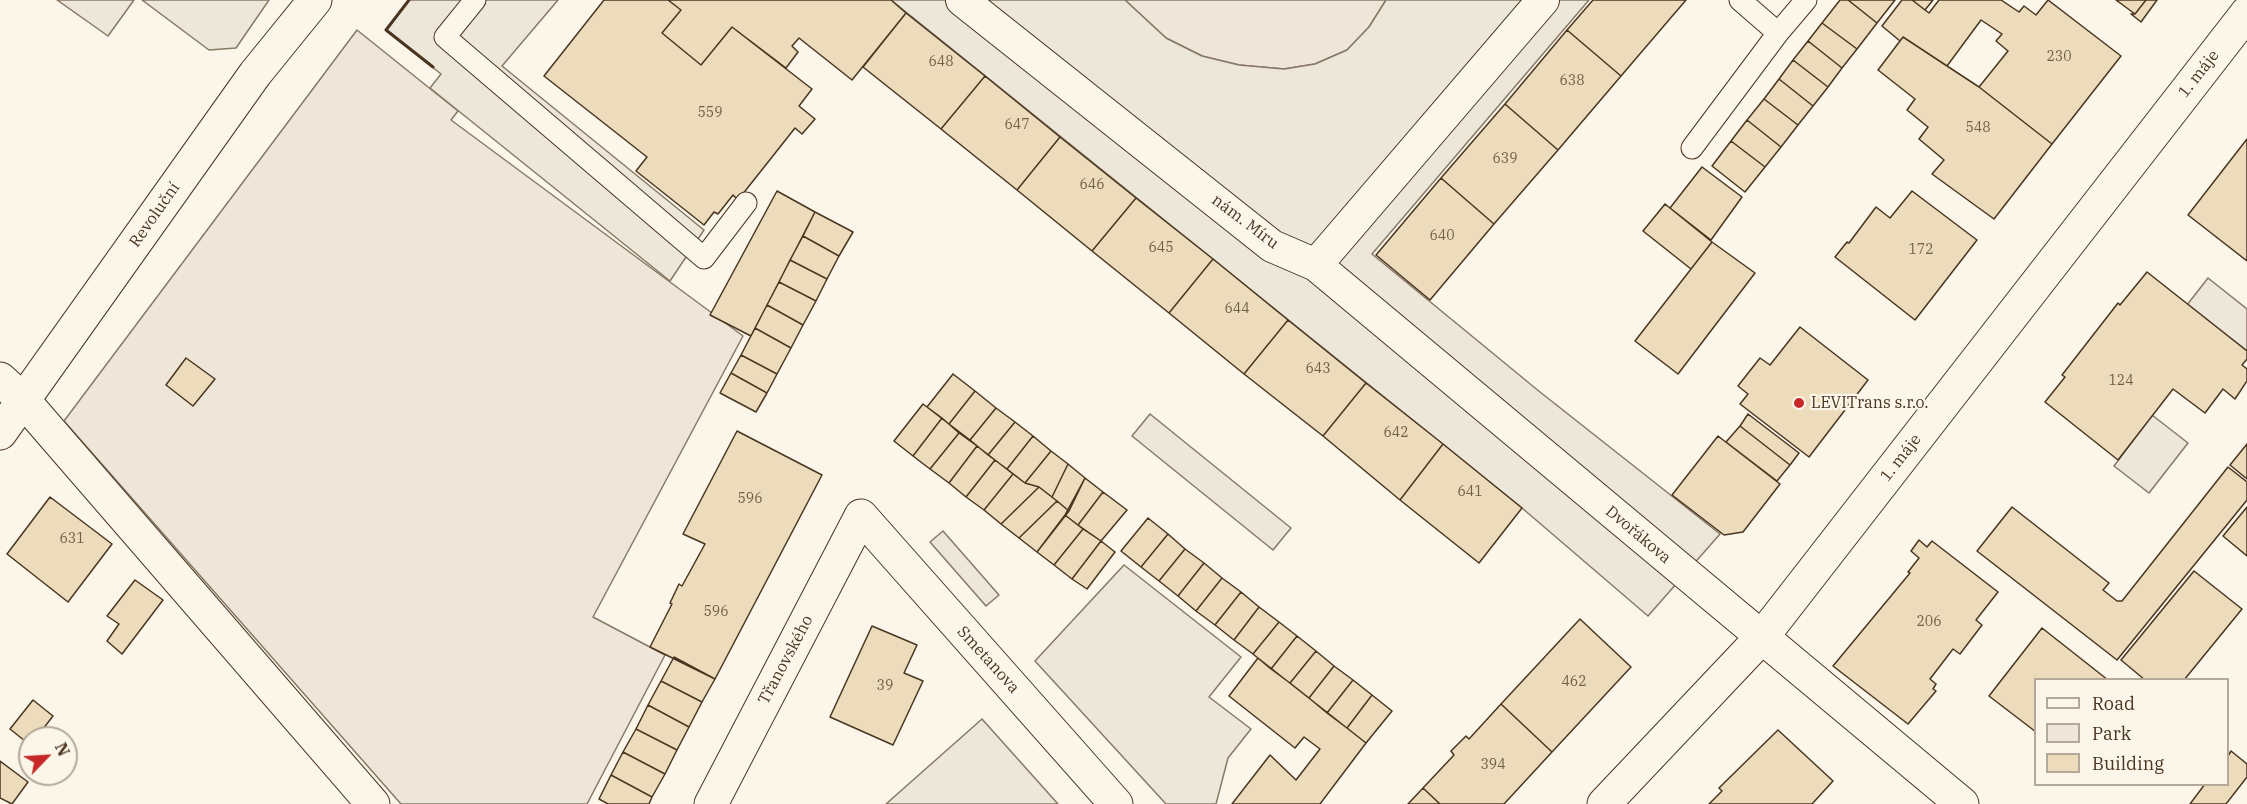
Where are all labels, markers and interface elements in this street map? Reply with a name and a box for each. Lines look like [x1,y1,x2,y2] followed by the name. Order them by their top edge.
[2175,46,2223,102] street label: 1. máje
[2046,49,2072,65] house number: 230
[928,54,954,70] house number: 648
[1559,73,1585,89] house number: 638
[697,105,723,121] house number: 559
[1004,117,1030,133] house number: 647
[1965,120,1991,136] house number: 548
[1492,151,1518,167] house number: 639
[1079,177,1105,193] house number: 646
[126,179,184,251] street label: Revoluční
[1208,191,1282,253] street label: nám. Míru
[1429,228,1455,244] house number: 640
[1148,240,1174,256] house number: 645
[1908,242,1934,258] house number: 172
[1224,301,1250,317] house number: 644
[1305,361,1331,377] house number: 643
[2108,373,2134,389] house number: 124
[1811,393,1928,413] place label: LEVITrans s.r.o.
[1792,396,1806,410] marker: LEVITrans s.r.o.
[1383,425,1409,441] house number: 642
[1877,430,1925,486] street label: 1. máje
[1457,484,1483,500] house number: 641
[737,491,763,507] house number: 596
[1601,502,1675,568] street label: Dvořákova
[59,531,85,547] house number: 631
[703,604,729,620] house number: 596
[754,612,818,708] street label: Třanovského
[1916,614,1942,630] house number: 206
[953,622,1023,698] street label: Smetanova
[1561,674,1587,690] house number: 462
[877,678,893,694] house number: 39
[2034,678,2229,786] legend
[2092,692,2135,715] text: Road
[2092,722,2131,745] text: Park
[18,726,78,786] north arrow
[51,739,74,759] text: N
[2092,752,2164,775] text: Building
[1480,757,1506,773] house number: 394

